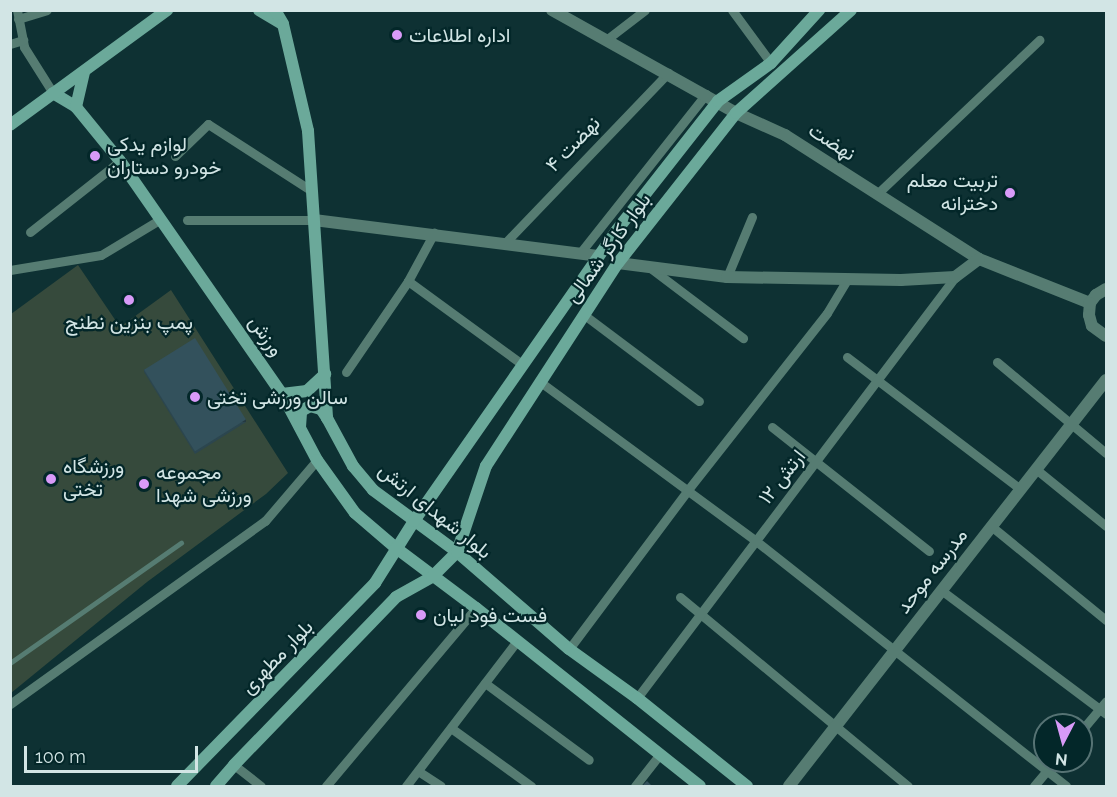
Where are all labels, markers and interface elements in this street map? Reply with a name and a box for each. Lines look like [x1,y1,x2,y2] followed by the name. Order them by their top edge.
[409,23,510,47] place label: اداره اطلاعات
[390,28,404,42] marker: اداره اطلاعات
[541,111,605,177] street label: نهضت ۴
[804,118,860,166] street label: نهضت
[107,132,221,179] place label: لوازم یدکی خودرو دستاران
[88,149,102,163] marker: لوازم یدکی خودرو دستاران
[907,169,998,216] place label: تربیت معلم دخترانه
[1003,186,1017,200] marker: تربیت معلم دخترانه
[560,188,656,308] street label: بلوار کارگر شمالی
[122,293,136,307] marker: پمپ بنزین نطنج
[65,310,193,334] place label: پمپ بنزین نطنج
[243,311,289,361] street label: ورزش
[207,385,348,409] place label: سالن ورزشی تختی
[188,390,202,404] marker: سالن ورزشی تختی
[753,445,811,509] street label: ارتش ۱۲
[63,455,124,502] place label: ورزشگاه تختی
[373,458,497,564] street label: بلوار شهدای ارتش
[156,460,252,507] place label: مجموعه ورزشی شهدا
[44,472,58,486] marker: ورزشگاه تختی
[137,477,151,491] marker: مجموعه ورزشی شهدا
[891,524,973,618] street label: مدرسه موحد
[433,603,547,627] place label: فست فود لیان
[414,608,428,622] marker: فست فود لیان
[236,615,318,699] street label: بلوار مطهری
[1033,713,1093,773] north arrow
[27,734,201,772] scale bar
[35,746,86,767] text: 100 m
[1054,749,1068,769] text: N

